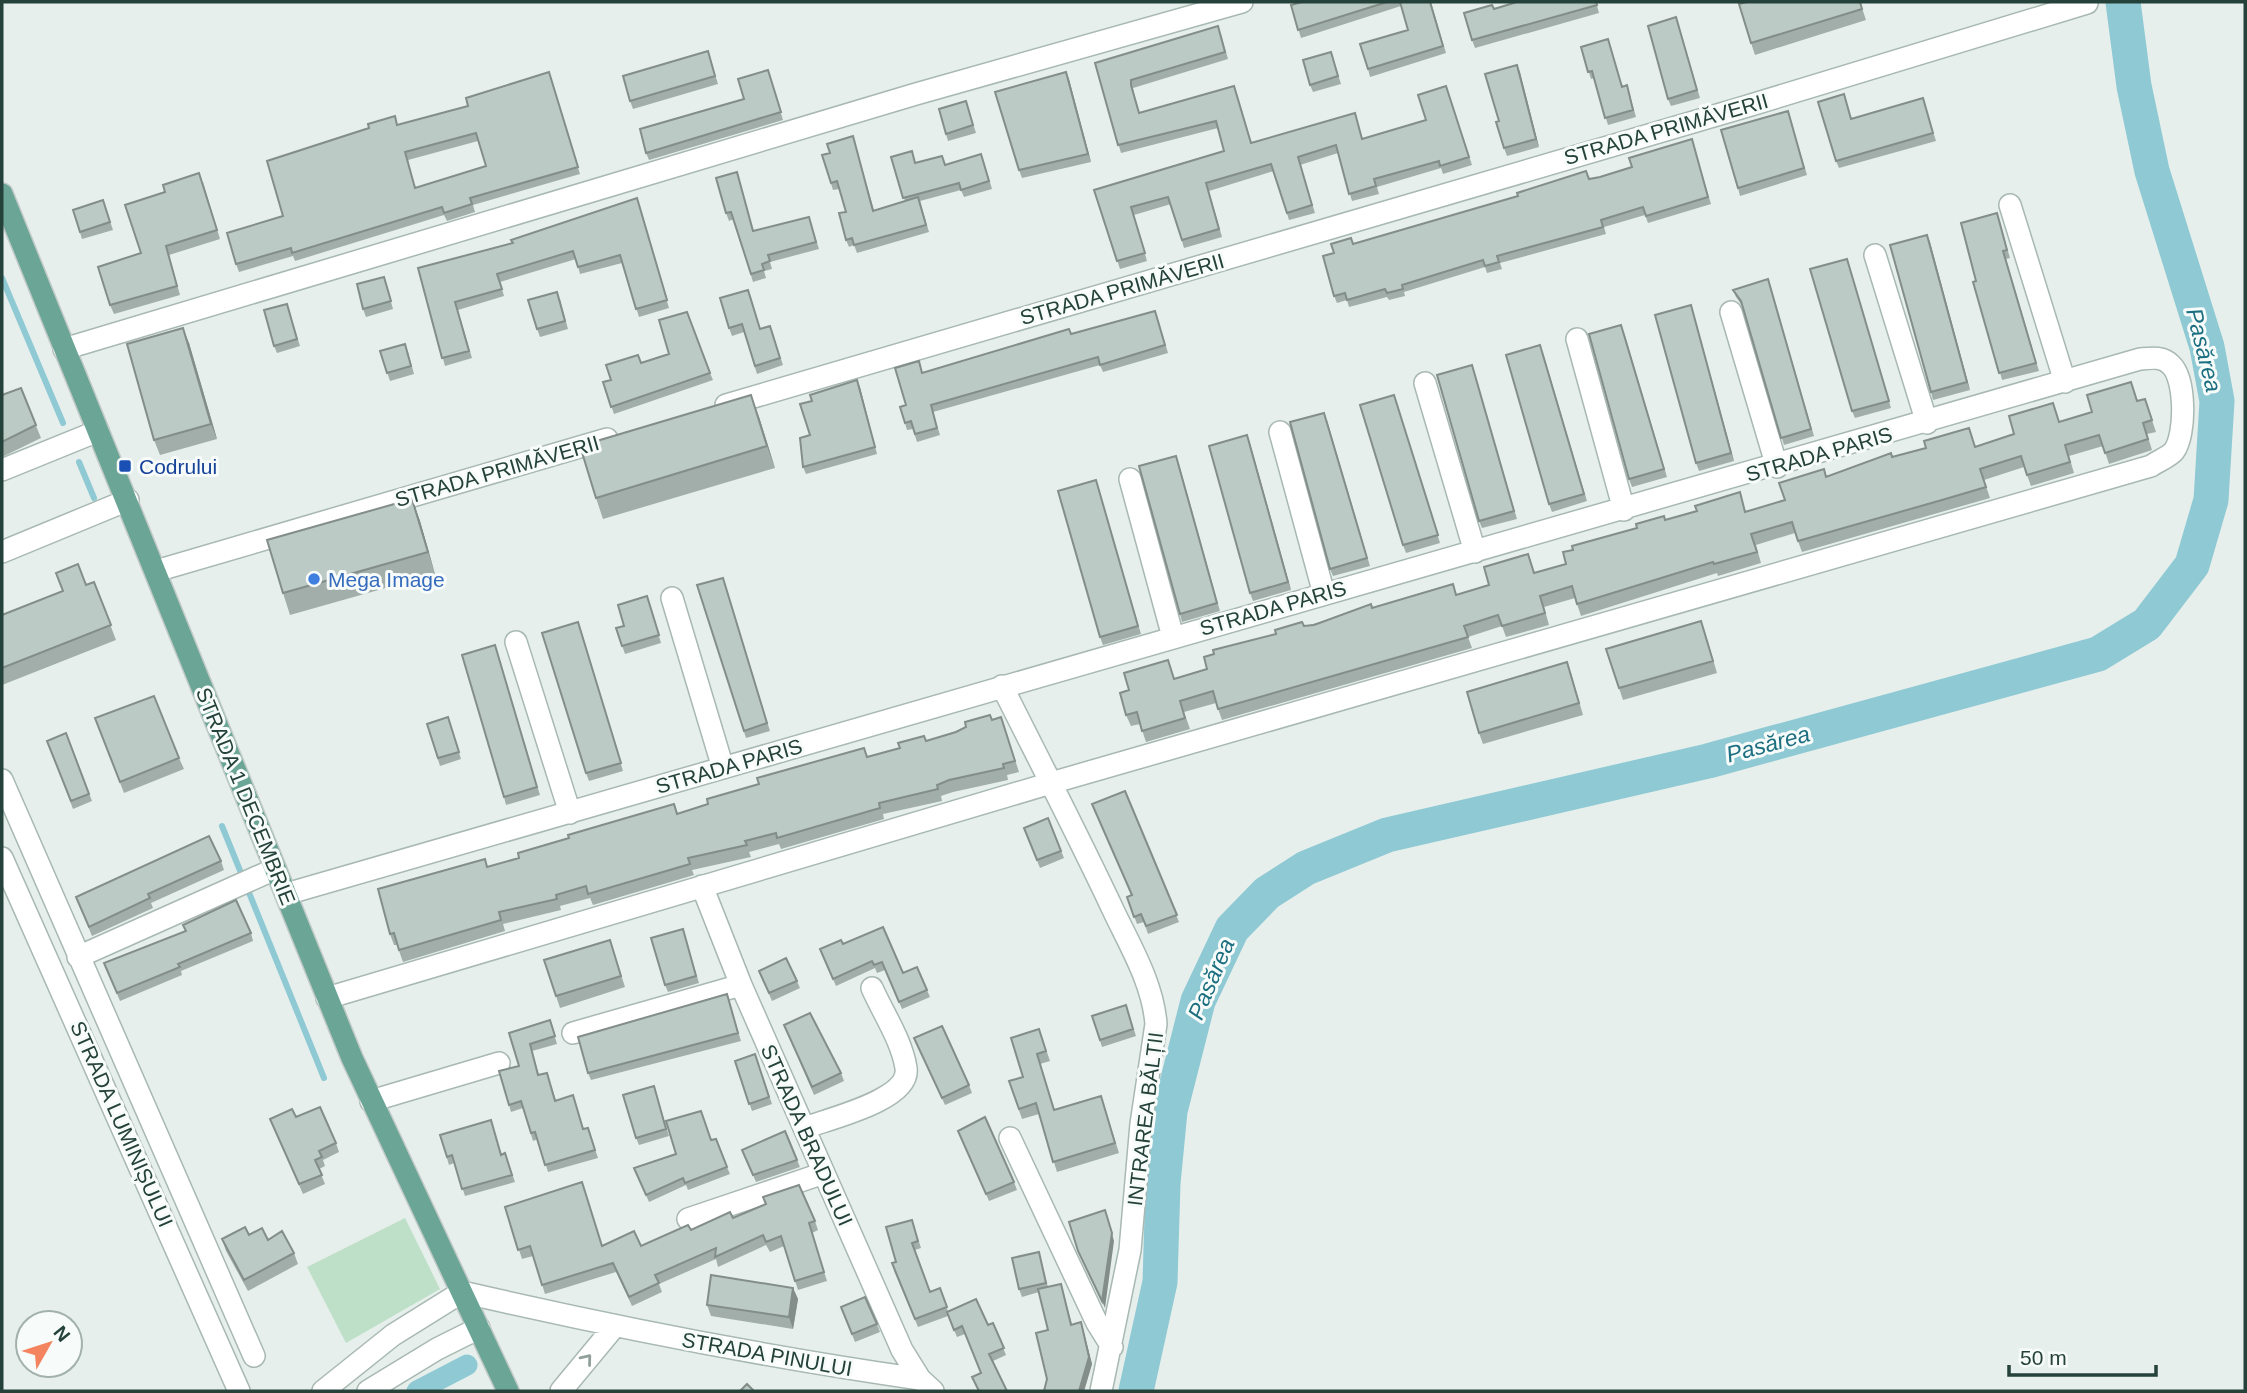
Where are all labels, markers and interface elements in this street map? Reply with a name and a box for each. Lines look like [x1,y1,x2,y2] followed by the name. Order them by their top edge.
[1561,89,1771,169] street label: STRADA PRIMĂVERII
[1017,249,1227,329] street label: STRADA PRIMĂVERII
[2181,305,2227,395] water label: Pasărea
[1743,422,1895,486] street label: STRADA PARIS
[392,431,602,511] street label: STRADA PRIMĂVERII
[139,455,217,478] place label: Codrului
[117,458,133,474] marker: Codrului
[328,568,445,591] place label: Mega Image
[306,571,322,587] marker: Mega Image
[1197,576,1349,640] street label: STRADA PARIS
[192,684,300,908] street label: STRADA 1 DECEMBRIE
[1723,720,1813,768] water label: Pasărea
[653,734,805,798] street label: STRADA PARIS
[1182,934,1240,1024] water label: Pasărea
[66,1018,178,1230] street label: STRADA LUMINIȘULUI
[1123,1031,1167,1207] street label: INTRAREA BĂLȚII
[757,1041,857,1229] street label: STRADA BRADULUI
[14,1309,84,1379] north arrow
[49,1322,74,1346] text: N
[680,1328,854,1380] street label: STRADA PINULUI
[2009,1334,2156,1378] scale bar
[2020,1346,2067,1369] text: 50 m
[579,1354,592,1366] one-way arrow

